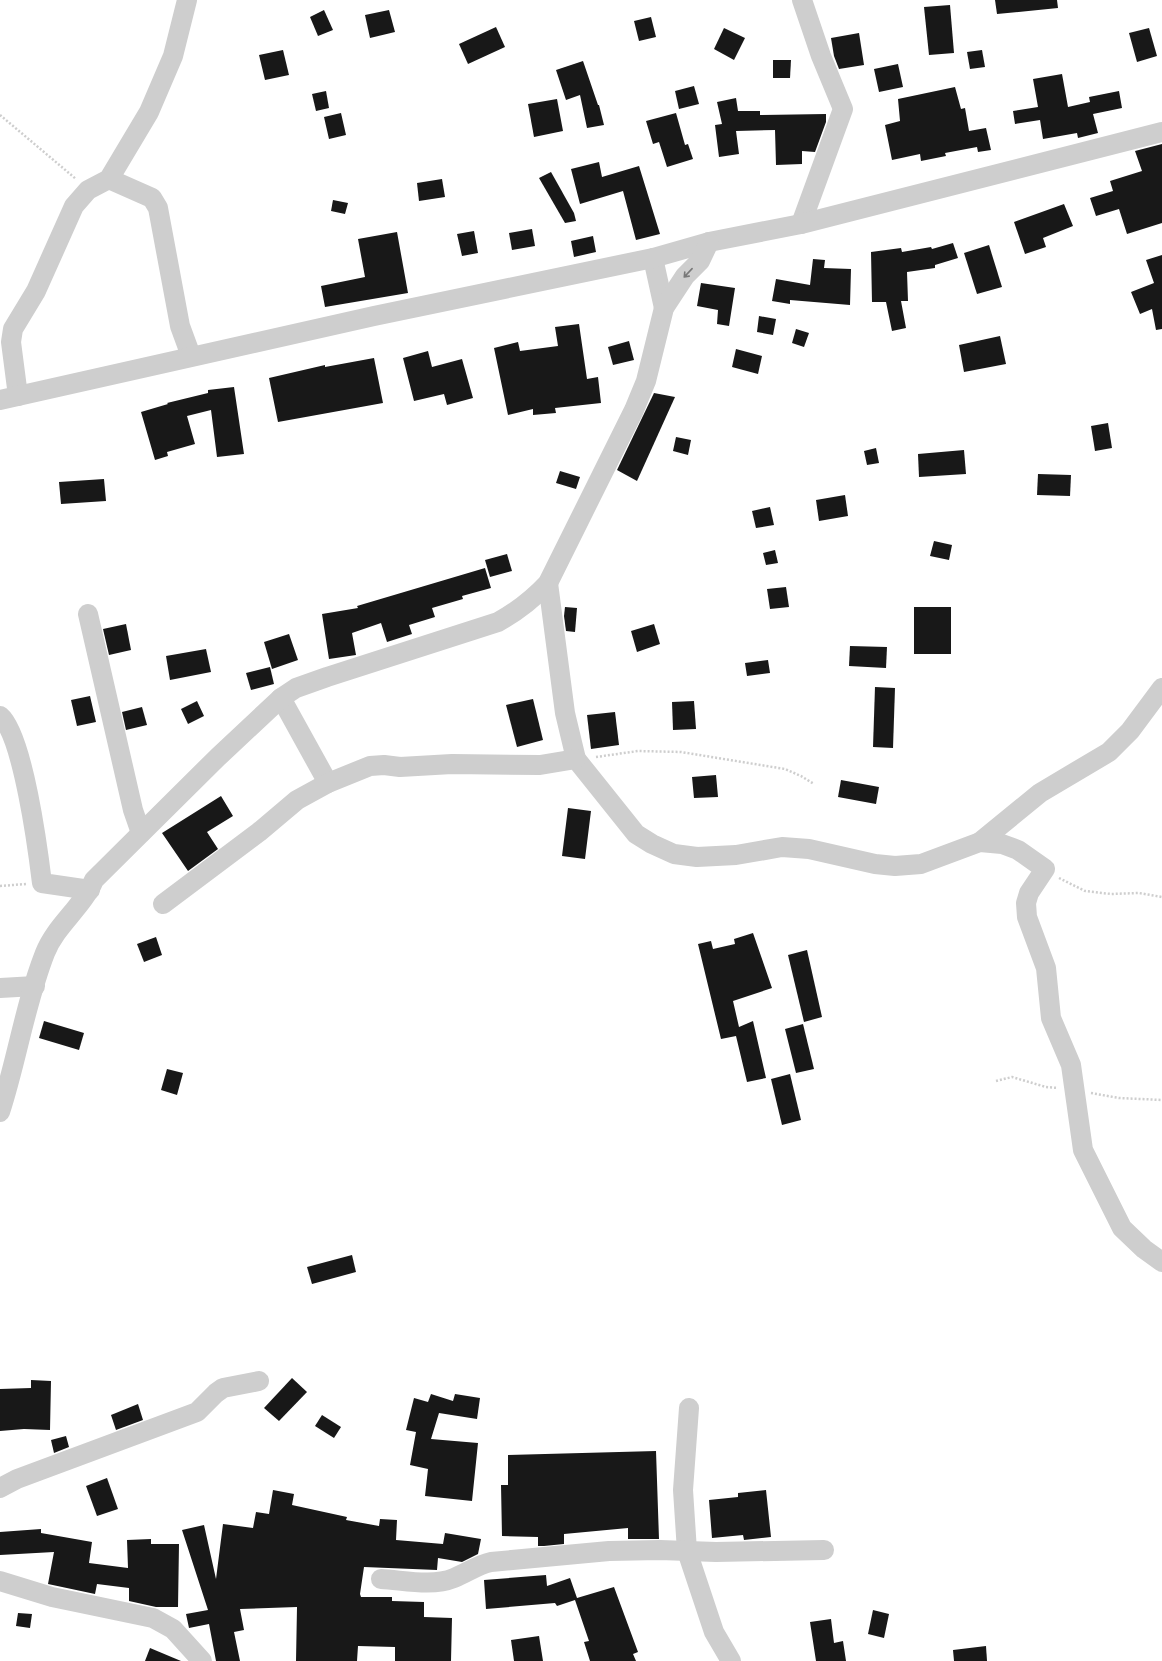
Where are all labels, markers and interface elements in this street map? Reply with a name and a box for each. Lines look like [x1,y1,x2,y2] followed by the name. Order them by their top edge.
[683,268,692,279] one-way arrow

